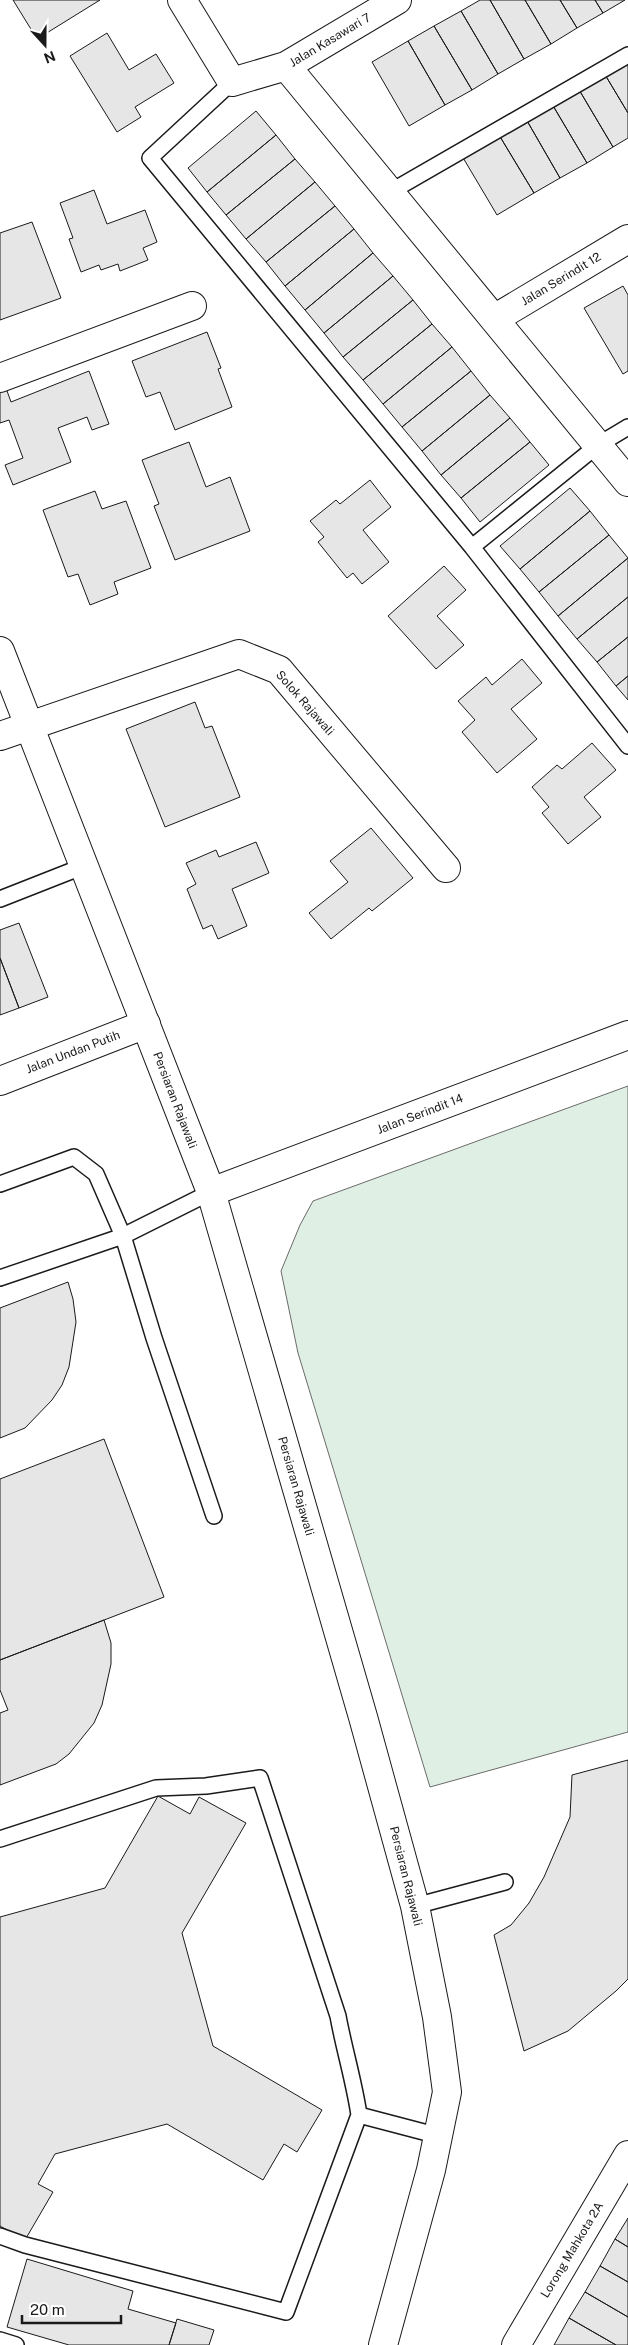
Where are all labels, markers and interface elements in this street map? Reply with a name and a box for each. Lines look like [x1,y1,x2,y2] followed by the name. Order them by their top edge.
[287,10,373,70] street label: Jalan Kasawari 7
[20,20,70,70] north arrow
[42,48,58,67] text: N
[519,250,603,308] street label: Jalan Serindit 12
[273,668,337,738] street label: Solok Rajawali
[24,1028,122,1076] street label: Jalan Undan Putih
[150,1050,200,1150] street label: Persiaran Rajawali
[375,1091,465,1137] street label: Jalan Serindit 14
[275,1435,317,1537] street label: Persiaran Rajawali
[387,1825,425,1927] street label: Persiaran Rajawali
[538,2199,606,2300] street label: Lorong Mahkota 2A
[22,2292,121,2324] scale bar
[30,2301,65,2318] text: 20 m

